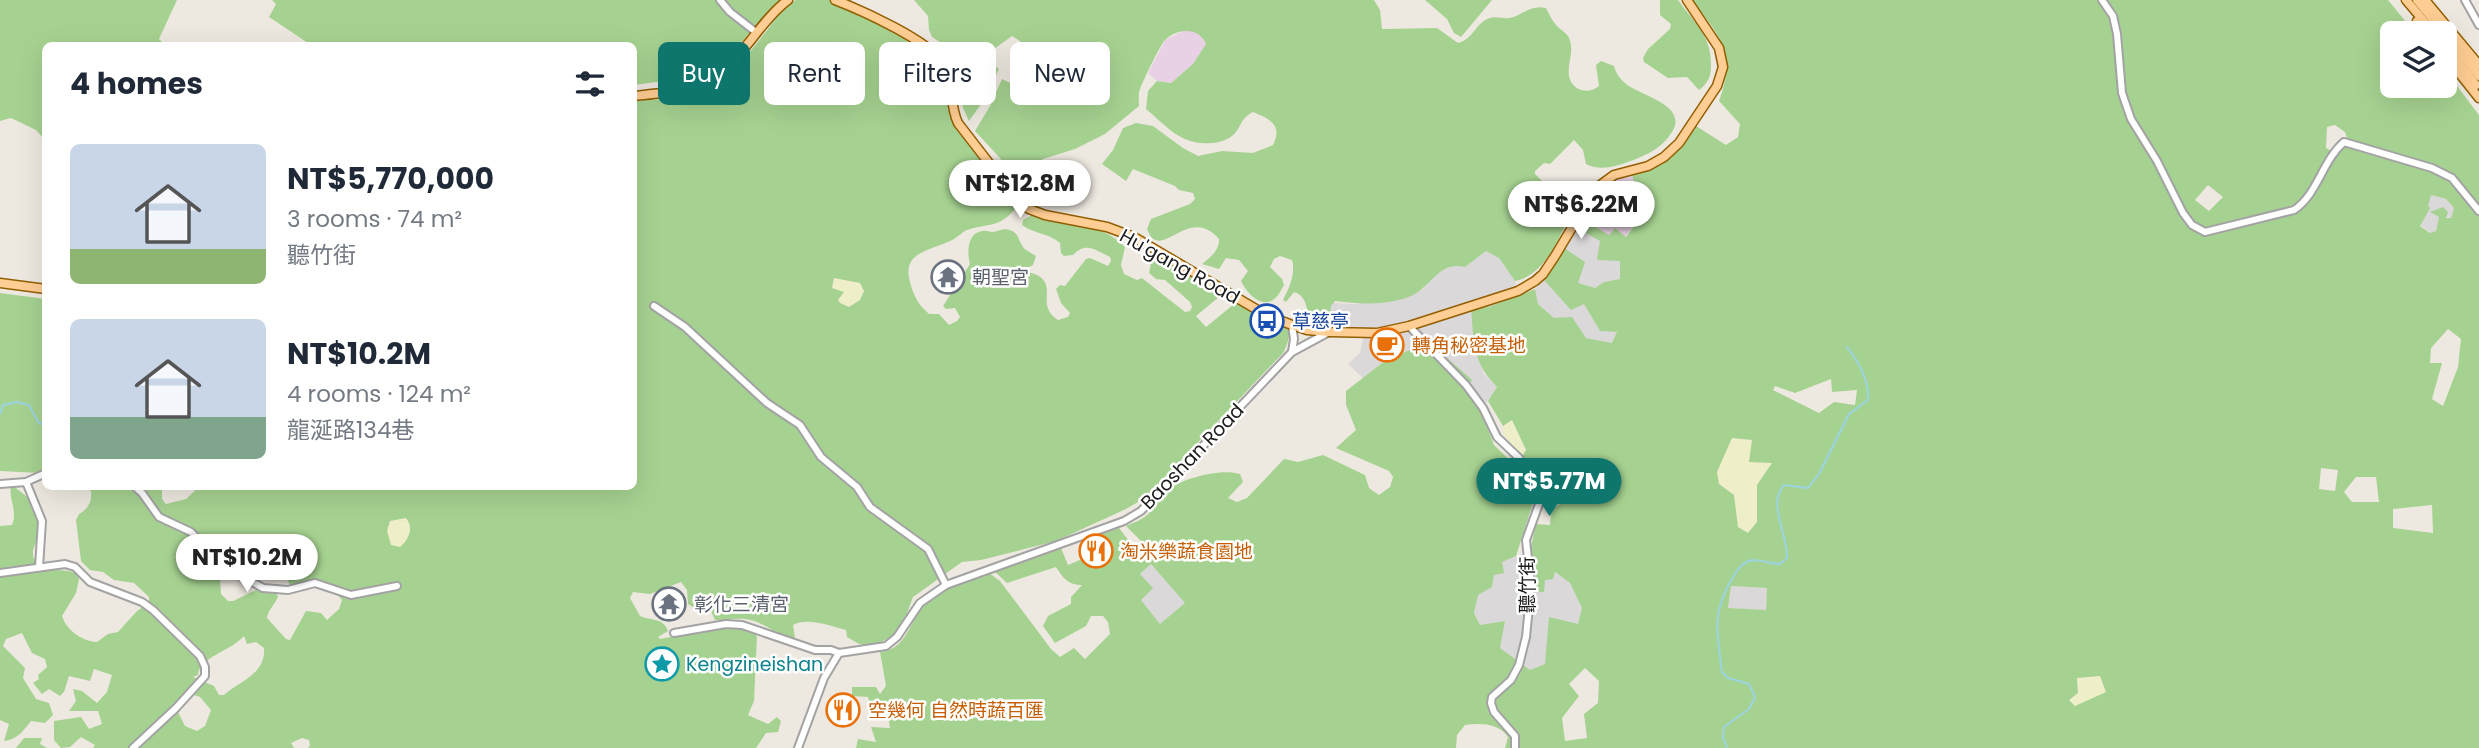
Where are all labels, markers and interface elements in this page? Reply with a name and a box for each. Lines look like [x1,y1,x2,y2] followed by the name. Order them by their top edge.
[2380,21,2457,98] map controls
[2380,21,2457,98] button: layers
[658,42,750,105] chip: Buy
[764,42,865,105] chip: Rent
[879,42,996,105] chip: Filters
[1010,42,1110,105] chip: New
[70,62,203,105] text: 4 homes
[571,65,609,103] icon: filters
[287,157,494,200] text: NT$5,770,000
[948,160,1092,220] pin: NT$12.8M
[965,167,1075,199] text: NT$12.8M
[126,172,210,256] icon: home
[1509,182,1653,241] pin: NT$6.22M
[1524,188,1638,220] text: NT$6.22M
[287,203,462,235] text: 3 rooms · 74 m²
[1115,222,1245,311] street label: Hu'gang Road
[287,239,356,271] text: 聽竹街
[929,258,967,296] temple icon: 朝聖宮
[972,264,1029,291] place label: 朝聖宮
[1248,302,1286,340] bus stop icon: 草慈亭
[1292,308,1349,335] place label: 草慈亭
[1368,326,1406,364] cafe icon: 轉角秘密基地
[287,332,431,375] text: NT$10.2M
[1412,332,1526,359] place label: 轉角秘密基地
[126,347,210,431] icon: home
[287,378,471,410] text: 4 rooms · 124 m²
[1135,397,1250,515] street label: Baoshan Road
[287,414,414,446] text: 龍涎路134巷
[1477,458,1621,518] pin: NT$5.77M
[1492,465,1606,497] text: NT$5.77M
[1077,532,1115,570] restaurant icon: 淘米樂蔬食園地
[175,534,319,594] pin: NT$10.2M
[1120,538,1253,565] place label: 淘米樂蔬食園地
[192,541,302,573] text: NT$10.2M
[1514,556,1541,614] street label: 聽竹街
[650,585,688,623] temple icon: 彰化三清宮
[694,591,789,618] place label: 彰化三清宮
[643,645,681,683] place icon: Kengzineishan
[686,651,823,678] place label: Kengzineishan
[824,691,862,729] restaurant icon: 空幾何 自然時蔬百匯
[868,697,1044,724] place label: 空幾何 自然時蔬百匯

